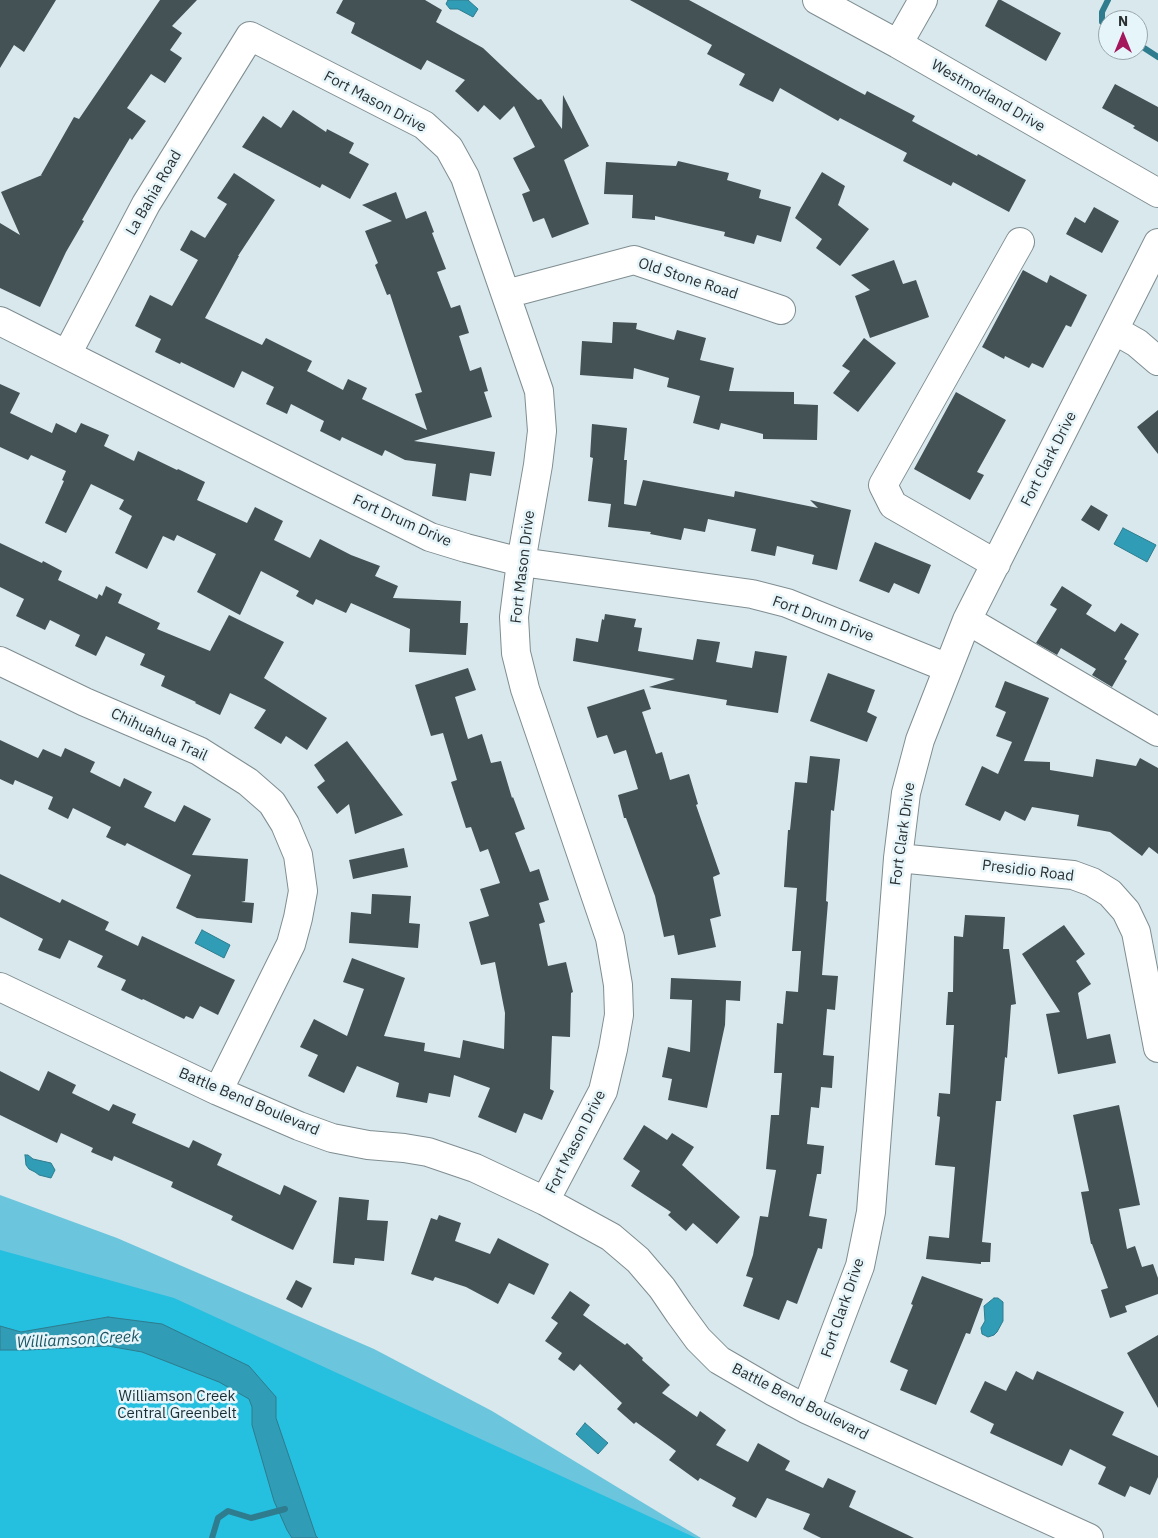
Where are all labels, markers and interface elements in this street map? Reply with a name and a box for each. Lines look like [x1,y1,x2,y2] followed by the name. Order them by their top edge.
[1098,10,1148,60] north arrow
[1118,12,1128,30] text: N
[928,56,1048,136] street label: Westmorland Drive
[321,67,429,137] street label: Fort Mason Drive
[122,147,186,239] street label: La Bahia Road
[636,254,740,304] street label: Old Stone Road
[1017,409,1081,509] street label: Fort Clark Drive
[350,491,454,551] street label: Fort Drum Drive
[507,510,539,624] street label: Fort Mason Drive
[770,592,876,646] street label: Fort Drum Drive
[108,705,210,765] street label: Chihuahua Trail
[887,781,919,887] street label: Fort Clark Drive
[981,856,1075,886] street label: Presidio Road
[176,1064,322,1140] street label: Battle Bend Boulevard
[542,1087,610,1197] street label: Fort Mason Drive
[818,1256,868,1360] street label: Fort Clark Drive
[16,1327,140,1353] water label: Williamson Creek
[729,1360,871,1444] street label: Battle Bend Boulevard
[117,1388,237,1423] park label: Williamson Creek Central Greenbelt

